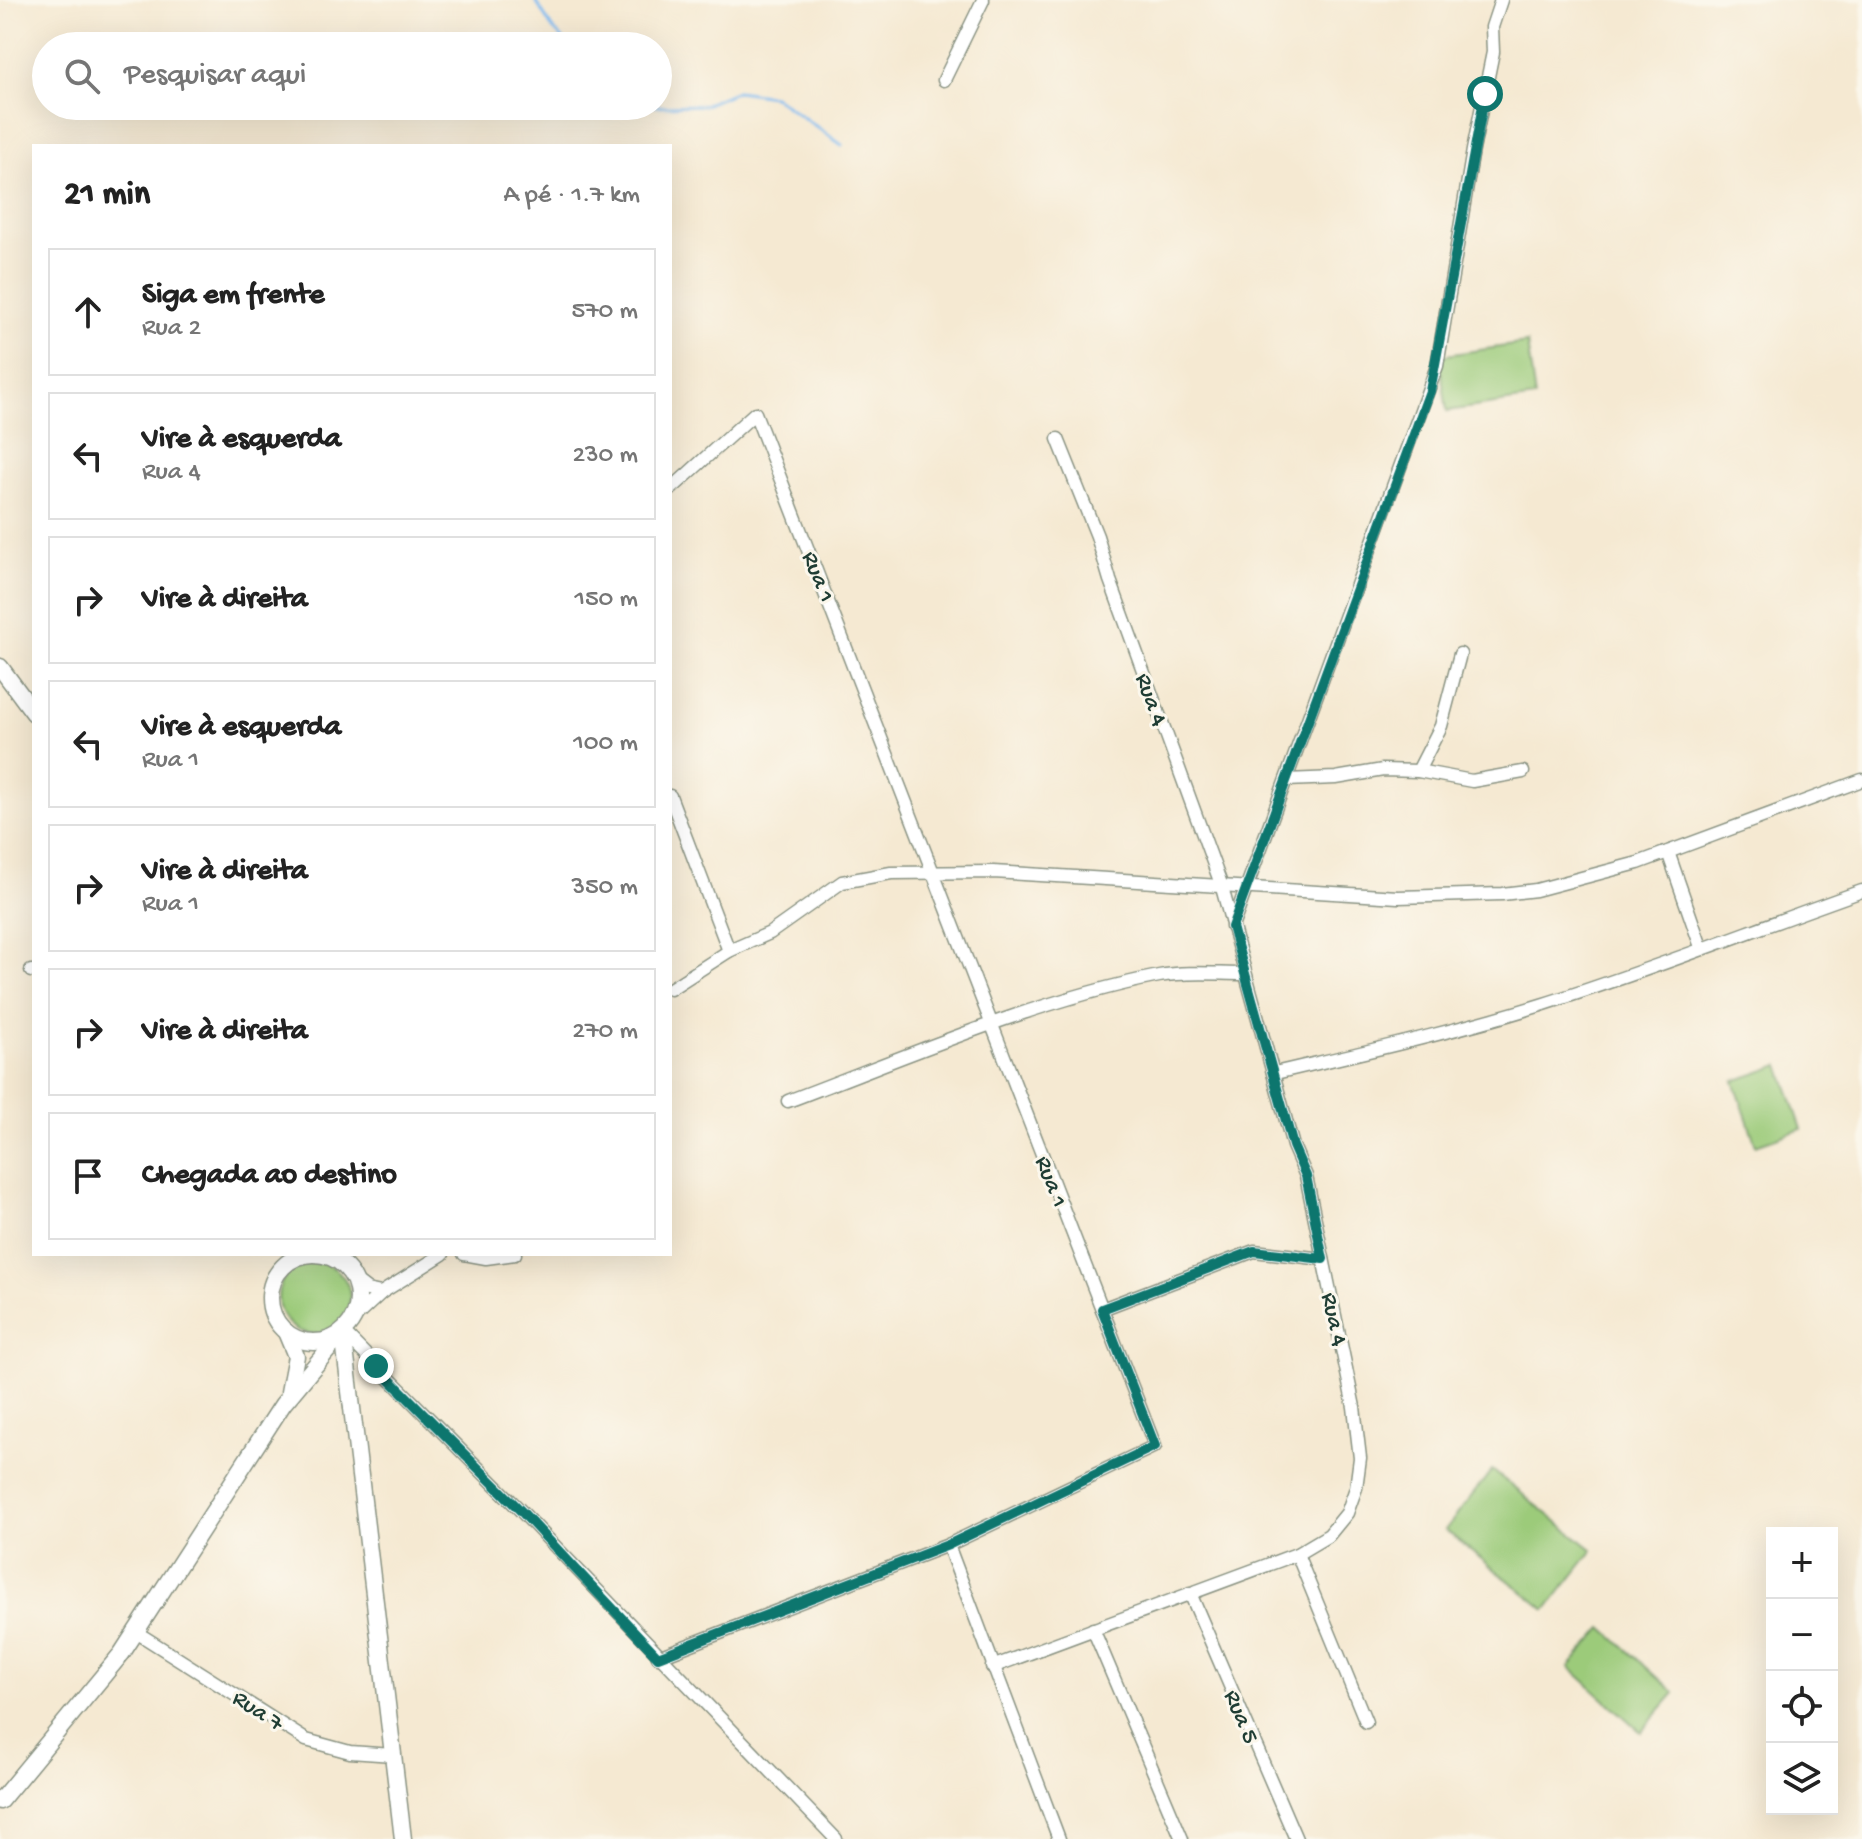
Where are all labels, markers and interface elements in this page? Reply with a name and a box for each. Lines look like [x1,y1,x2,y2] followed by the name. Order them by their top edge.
[32,32,672,120] search box
[60,54,104,98] icon: search
[124,59,306,94] text: Pesquisar aqui
[1467,76,1503,112] route start
[64,176,150,216] text: 21 min
[503,181,640,212] text: A pé · 1.7 km
[142,279,324,314] text: Siga em frente
[66,290,110,334] icon: ahead
[571,297,638,328] text: 570 m
[142,314,201,345] text: Rua 2
[142,423,341,458] text: Vire à esquerda
[66,434,110,478] icon: left
[572,441,638,472] text: 230 m
[142,458,201,489] text: Rua 4
[793,548,840,607] street label: Rua 1
[66,578,110,622] icon: right
[142,583,308,618] text: Vire à direita
[574,585,638,616] text: 150 m
[1127,670,1173,731] street label: Rua 4
[142,711,341,746] text: Vire à esquerda
[66,722,110,766] icon: left
[573,729,638,760] text: 100 m
[142,746,199,777] text: Rua 1
[142,855,308,890] text: Vire à direita
[66,866,110,910] icon: right
[571,873,638,904] text: 350 m
[142,890,199,921] text: Rua 1
[66,1010,110,1054] icon: right
[142,1015,308,1050] text: Vire à direita
[572,1017,638,1048] text: 270 m
[1027,1153,1073,1212] street label: Rua 1
[66,1154,110,1198] icon: arrive
[142,1159,397,1194] text: Chegada ao destino
[1313,1290,1353,1350] street label: Rua 4
[358,1348,394,1384] route end
[1766,1527,1838,1815] map controls
[1766,1527,1838,1599] button: +
[1766,1599,1838,1671] button: −
[1766,1671,1838,1743] button: locate
[226,1685,289,1739] street label: Rua 7
[1216,1686,1264,1749] street label: Rua 5
[1766,1743,1838,1815] button: layers

